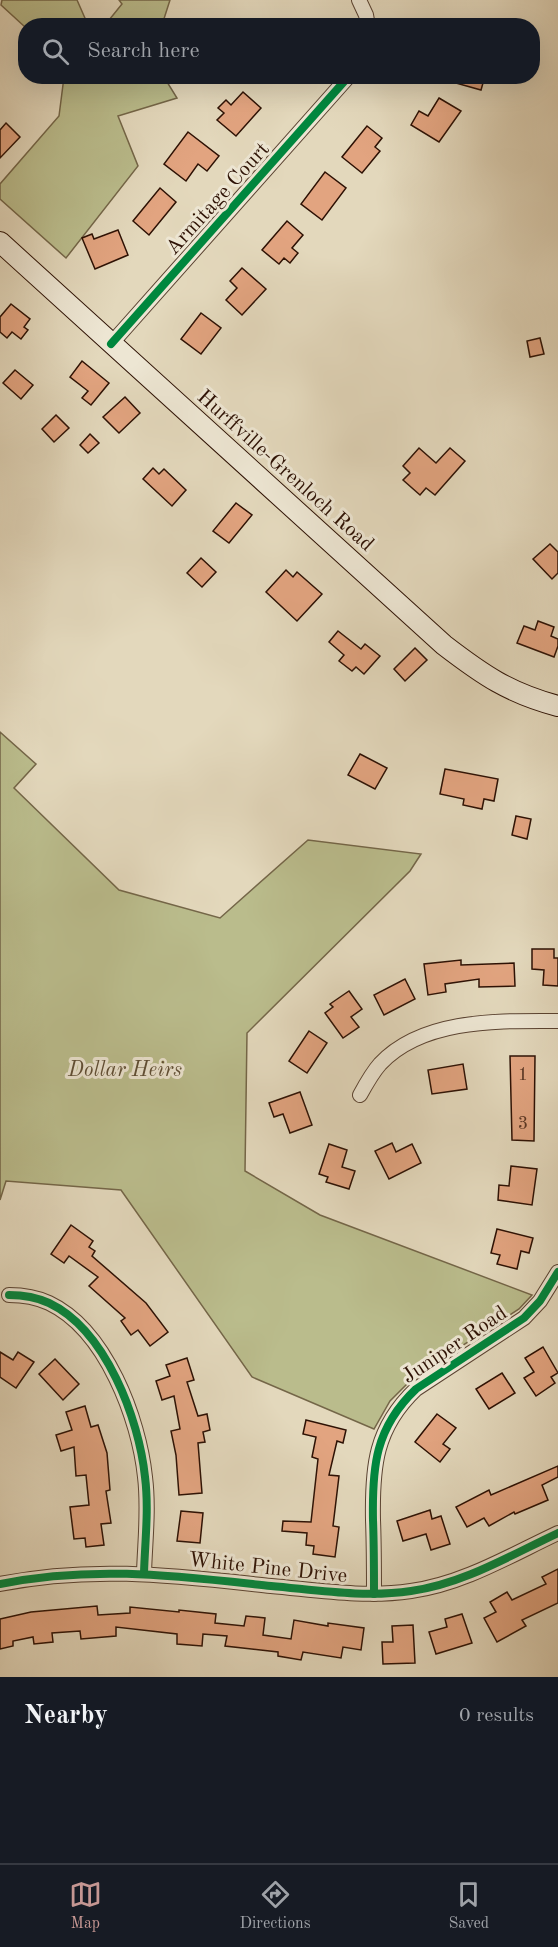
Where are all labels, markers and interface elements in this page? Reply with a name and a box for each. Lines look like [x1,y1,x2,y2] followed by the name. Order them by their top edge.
[18,18,540,84] search box
[39,35,72,68] icon: search
[87,40,200,62] text: Search here
[162,139,274,259] street label: Armitage Court
[193,386,377,556] street label: Hurffville-Grenloch Road
[67,1060,182,1081] park label: Dollar Heirs
[518,1066,528,1084] house number: 1
[518,1115,528,1133] house number: 3
[399,1303,511,1388] street label: Juniper Road
[187,1550,348,1587] street label: White Pine Drive
[24,1703,108,1729] text: Nearby
[459,1706,534,1726] text: 0 results
[69,1878,102,1934] tab: Map
[240,1878,311,1934] tab: Directions
[448,1878,489,1934] tab: Saved

